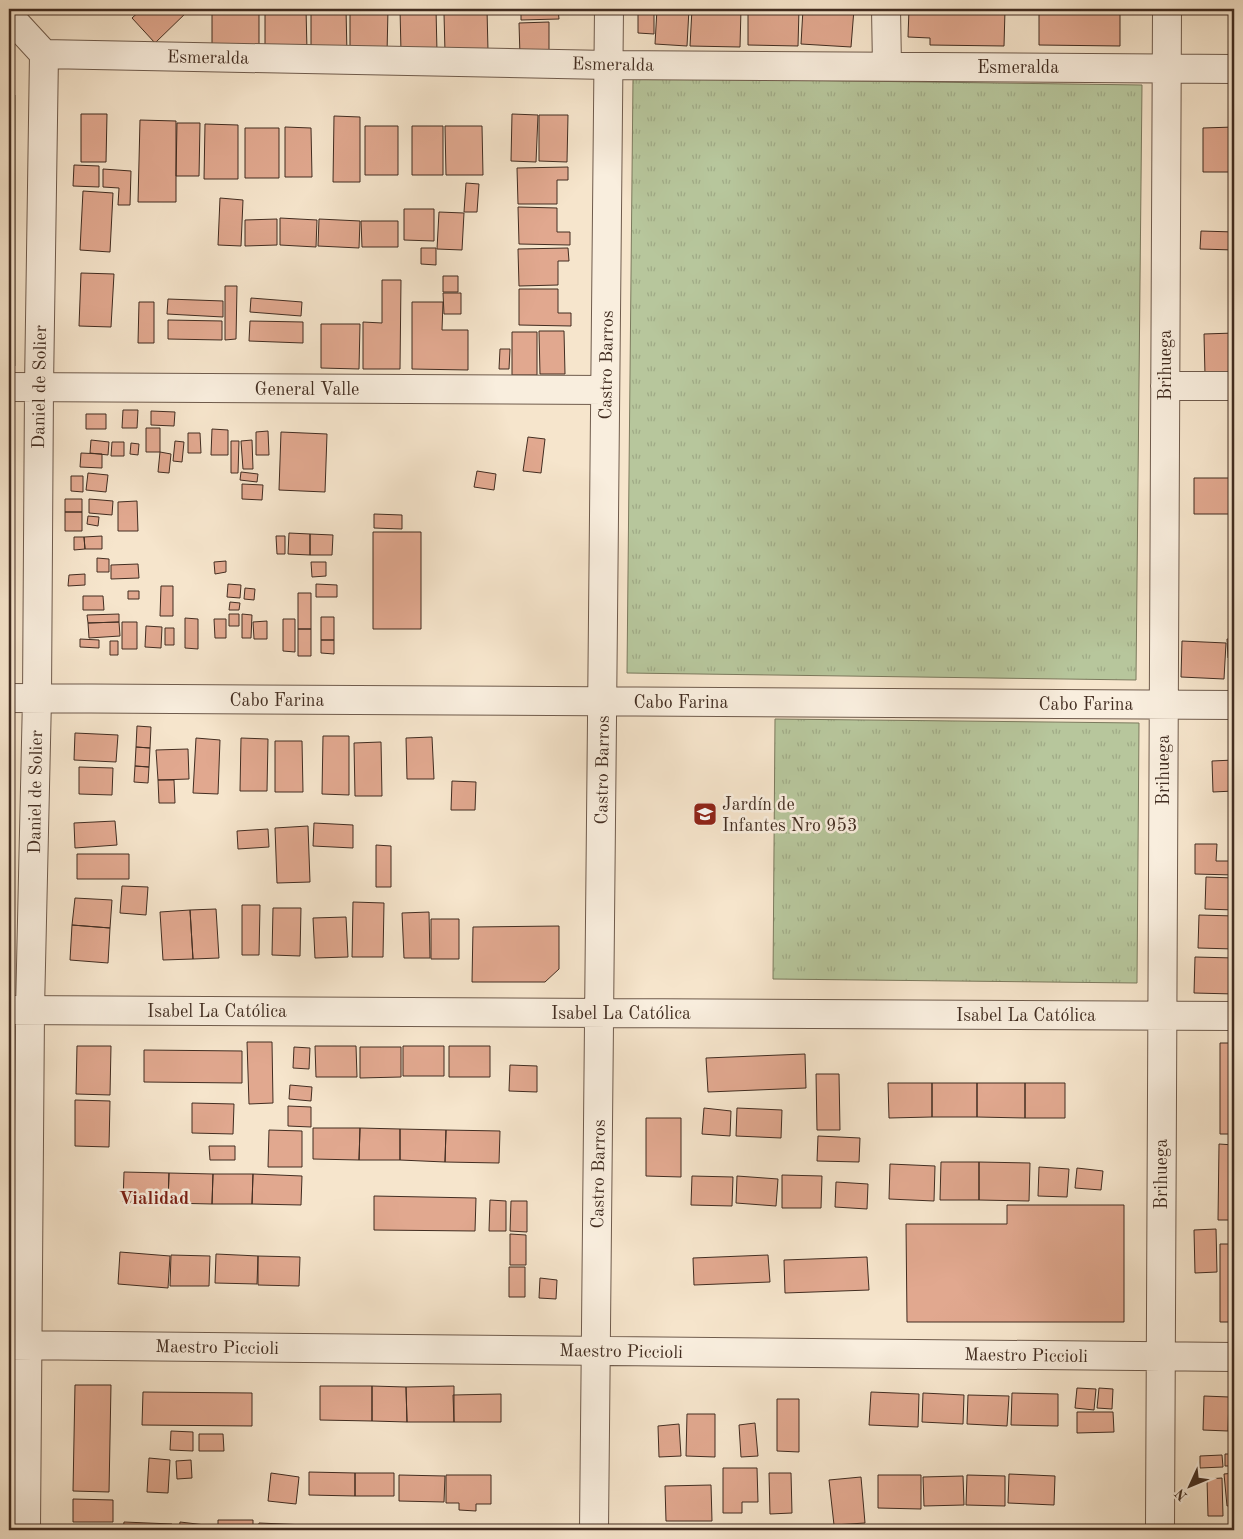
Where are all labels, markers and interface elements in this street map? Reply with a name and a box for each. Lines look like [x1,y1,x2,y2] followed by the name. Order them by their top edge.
[167,48,249,68] street label: Esmeralda
[572,55,654,75] street label: Esmeralda
[977,59,1059,77] street label: Esmeralda
[597,310,617,420] street label: Castro Barros
[30,324,50,449] street label: Daniel de Solier
[1157,329,1175,400] street label: Brihuega
[255,381,359,399] street label: General Valle
[230,692,325,710] street label: Cabo Farina
[634,694,729,712] street label: Cabo Farina
[1039,696,1134,714] street label: Cabo Farina
[593,715,613,825] street label: Castro Barros
[26,729,46,854] street label: Daniel de Solier
[1155,734,1173,805] street label: Brihuega
[722,796,857,835] place label: Jardín de Infantes Nro 953
[692,801,718,827] school or university icon: Jardín de Infantes Nro 953
[147,1003,287,1021] street label: Isabel La Católica
[551,1005,691,1023] street label: Isabel La Católica
[956,1007,1096,1025] street label: Isabel La Católica
[589,1119,609,1229] street label: Castro Barros
[1153,1138,1171,1209] street label: Brihuega
[119,1190,189,1209] district label: Vialidad
[155,1338,279,1358] street label: Maestro Piccioli
[559,1342,683,1362] street label: Maestro Piccioli
[964,1346,1088,1366] street label: Maestro Piccioli
[1166,1462,1216,1512] north arrow
[1172,1485,1190,1503] text: N

